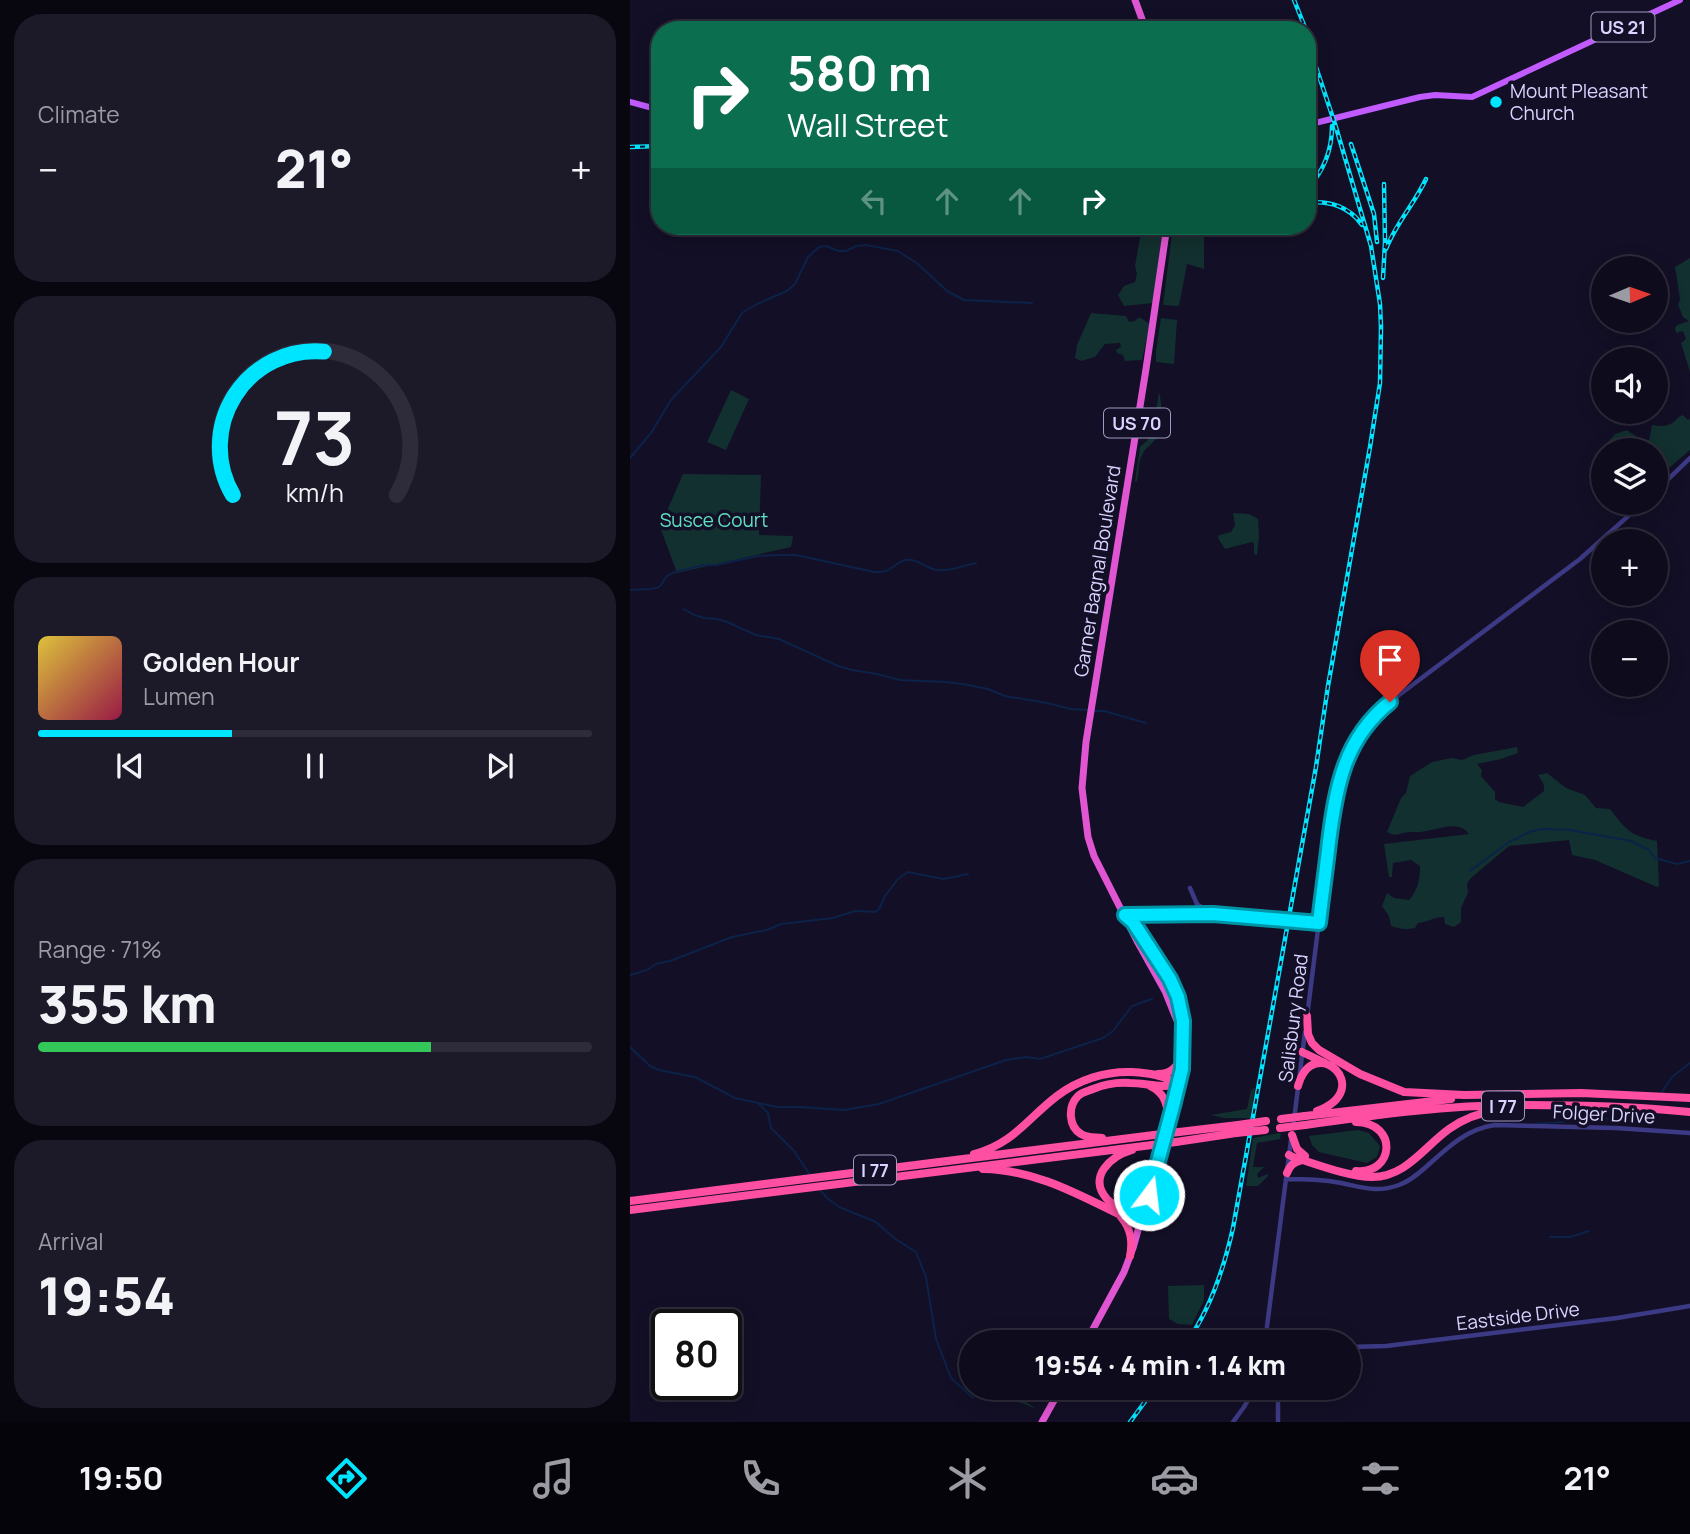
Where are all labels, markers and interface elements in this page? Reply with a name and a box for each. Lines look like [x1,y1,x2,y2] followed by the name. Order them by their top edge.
[1592,12,1654,42] road number: US 21
[787,39,932,106] text: 580 m
[672,49,763,140] icon: right
[1510,78,1648,126] place label: Mount Pleasant Church
[1488,94,1504,110] marker: Mount Pleasant Church
[38,98,120,130] text: Climate
[787,103,949,147] text: Wall Street
[275,133,354,204] text: 21°
[38,143,59,195] text: −
[570,143,592,195] text: +
[855,182,893,220] icon: left
[928,182,966,220] icon: ahead
[1001,182,1039,220] icon: ahead
[1074,182,1112,220] icon: right
[1591,256,1668,332] north arrow
[1591,256,1668,697] map controls
[1591,347,1668,424] button: sound
[274,388,356,488] text: 73
[1104,408,1170,438] road number: US 70
[1591,438,1668,515] button: layers
[1067,463,1127,679] street label: Garner Bagnal Boulevard
[286,475,344,510] text: km/h
[660,507,768,533] park label: Susce Court
[1591,529,1668,606] button: +
[1591,620,1668,697] button: −
[1360,630,1420,702] pin
[1371,641,1409,679] icon: arrive
[143,644,300,680] text: Golden Hour
[143,680,215,712] text: Lumen
[111,747,149,785] icon: previous
[296,747,334,785] icon: pause
[481,747,519,785] icon: next
[38,933,162,965] text: Range · 71%
[1272,952,1314,1084] street label: Salisbury Road
[38,968,217,1039] text: 355 km
[1482,1092,1524,1120] road number: I 77
[1552,1098,1656,1130] street label: Folger Drive
[854,1156,896,1184] road number: I 77
[1112,1158,1186,1232] position arrow
[38,1225,104,1257] text: Arrival
[38,1260,175,1331] text: 19:54
[1455,1296,1581,1336] street label: Eastside Drive
[651,1309,742,1400] speed limit sign: 80
[1034,1347,1286,1383] text: 19:54 · 4 min · 1.4 km
[322,1454,371,1503] icon: directions
[529,1454,578,1503] icon: music
[736,1454,785,1503] icon: phone
[943,1454,992,1503] icon: climate
[1150,1454,1199,1503] icon: car
[1356,1454,1405,1503] icon: filters
[79,1456,164,1500] text: 19:50
[1563,1456,1611,1500] text: 21°

